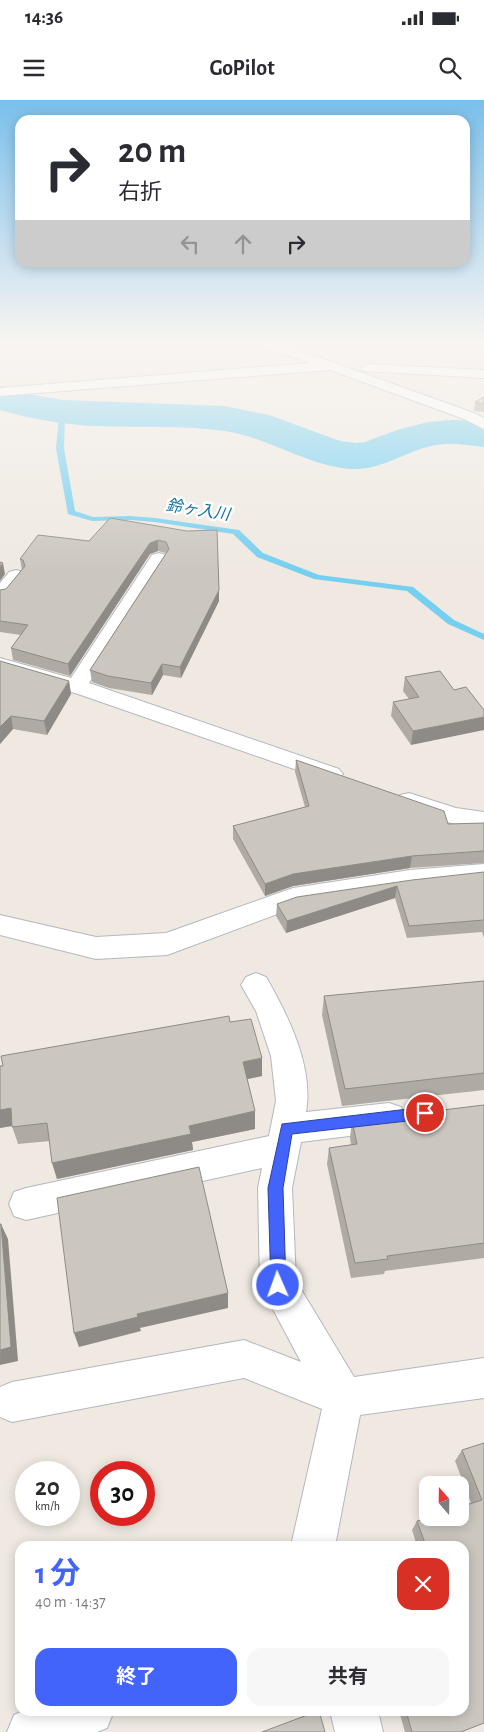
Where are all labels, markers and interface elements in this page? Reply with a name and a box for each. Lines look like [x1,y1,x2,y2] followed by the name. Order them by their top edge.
[25,8,63,27] text: 14:36
[20,54,48,82] icon: menu
[436,54,464,82] icon: search
[209,57,275,79] text: GoPilot
[118,134,186,169] text: 20 m
[35,135,100,200] icon: right
[118,181,162,203] text: 右折
[176,230,204,258] icon: left
[229,230,257,258] icon: ahead
[282,230,310,258] icon: right
[165,496,233,523] water label: 鈴ヶ入川
[404,1092,446,1134] pin
[411,1099,439,1127] icon: arrive
[251,1258,303,1310] position arrow
[90,1461,155,1526] speed limit sign: 30
[35,1475,60,1500] text: 20
[419,1476,469,1526] north arrow
[419,1476,469,1526] map controls
[35,1500,60,1512] text: km/h
[397,1558,449,1610] button: close
[35,1559,80,1589] text: 1 分
[35,1594,106,1610] text: 40 m · 14:37
[35,1648,237,1706] button: 終了
[247,1648,449,1706] button: 共有

